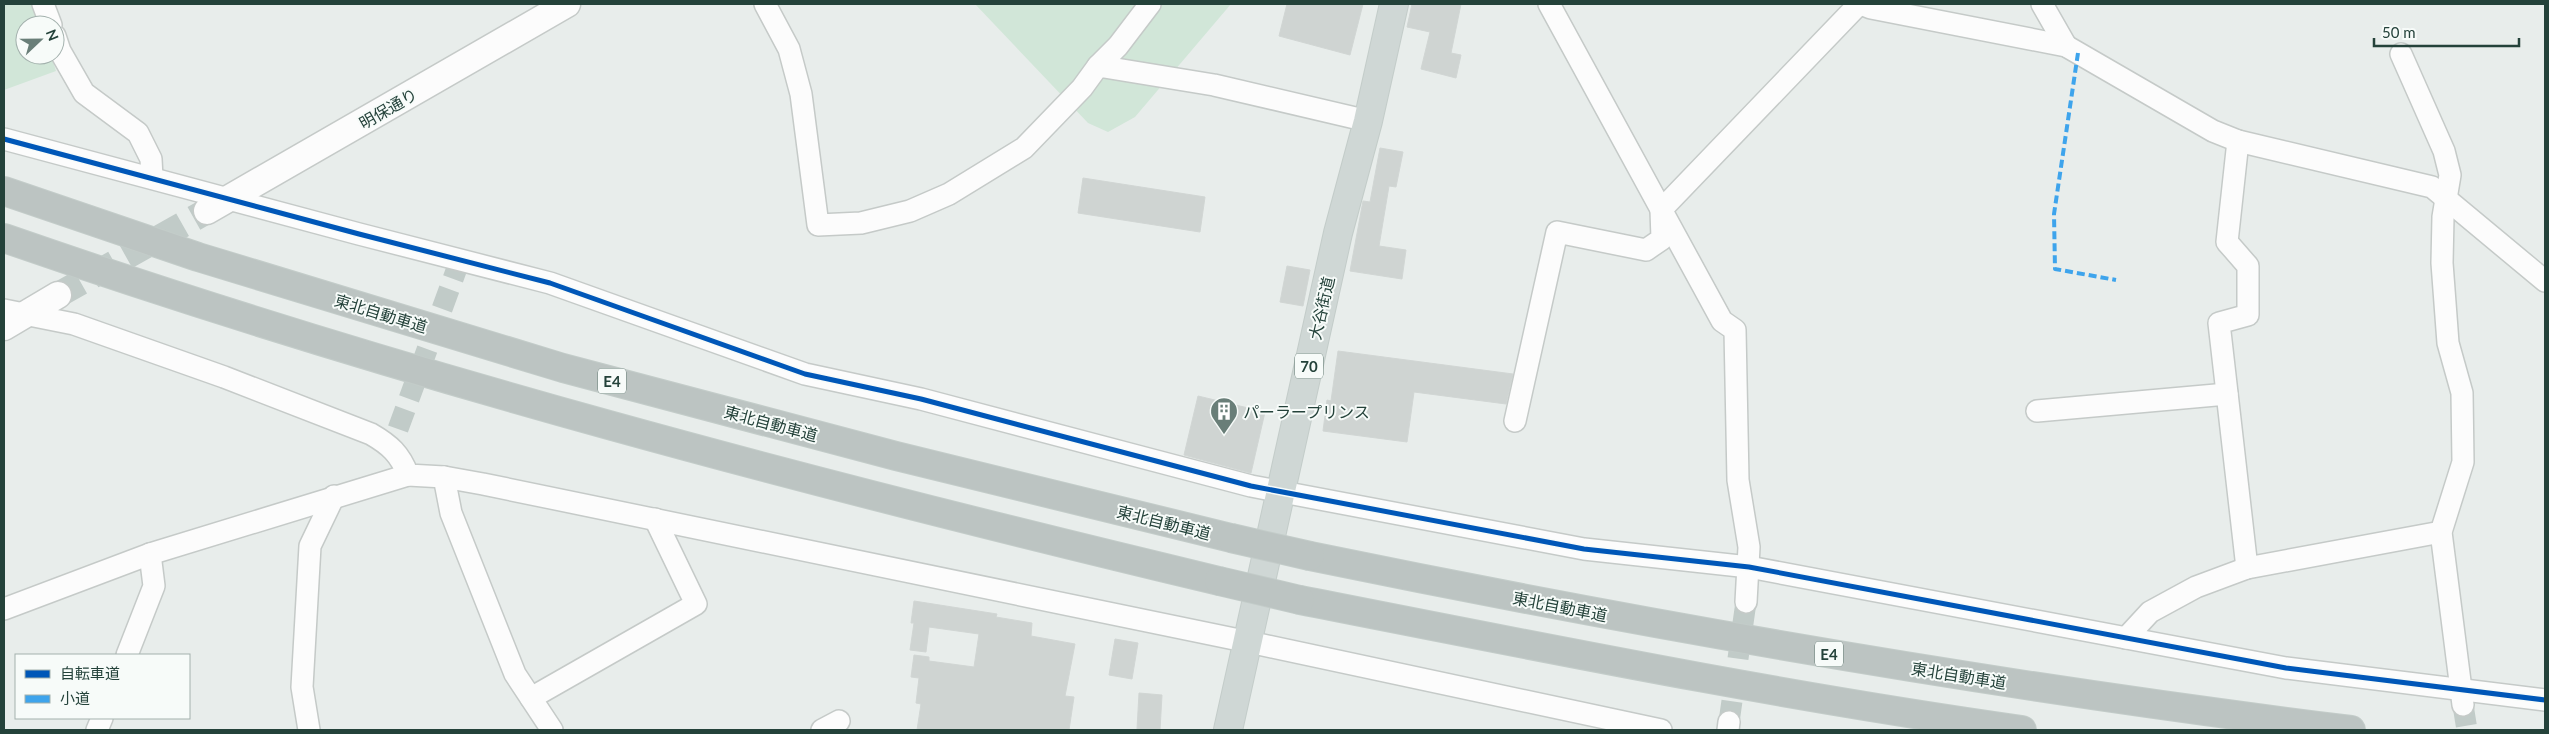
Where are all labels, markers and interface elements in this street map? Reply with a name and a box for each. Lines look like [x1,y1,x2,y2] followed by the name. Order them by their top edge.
[15,15,65,65] north arrow
[2374,15,2519,47] scale bar
[2382,23,2416,41] text: 50 m
[43,27,62,43] text: N
[356,84,420,132] street label: 明保通り
[1305,275,1337,341] street label: 大谷街道
[332,290,430,336] street label: 東北自動車道
[1295,354,1323,378] road number: 70
[598,368,626,394] road number: E4
[1209,396,1239,435] building icon: パーラープリンス
[722,401,820,445] street label: 東北自動車道
[1243,402,1370,421] place label: パーラープリンス
[1115,501,1213,543] street label: 東北自動車道
[1511,588,1609,624] street label: 東北自動車道
[1815,642,1843,666] road number: E4
[15,654,190,719] legend
[1910,658,2008,692] street label: 東北自動車道
[60,664,120,682] text: 自転車道
[60,689,90,707] text: 小道

